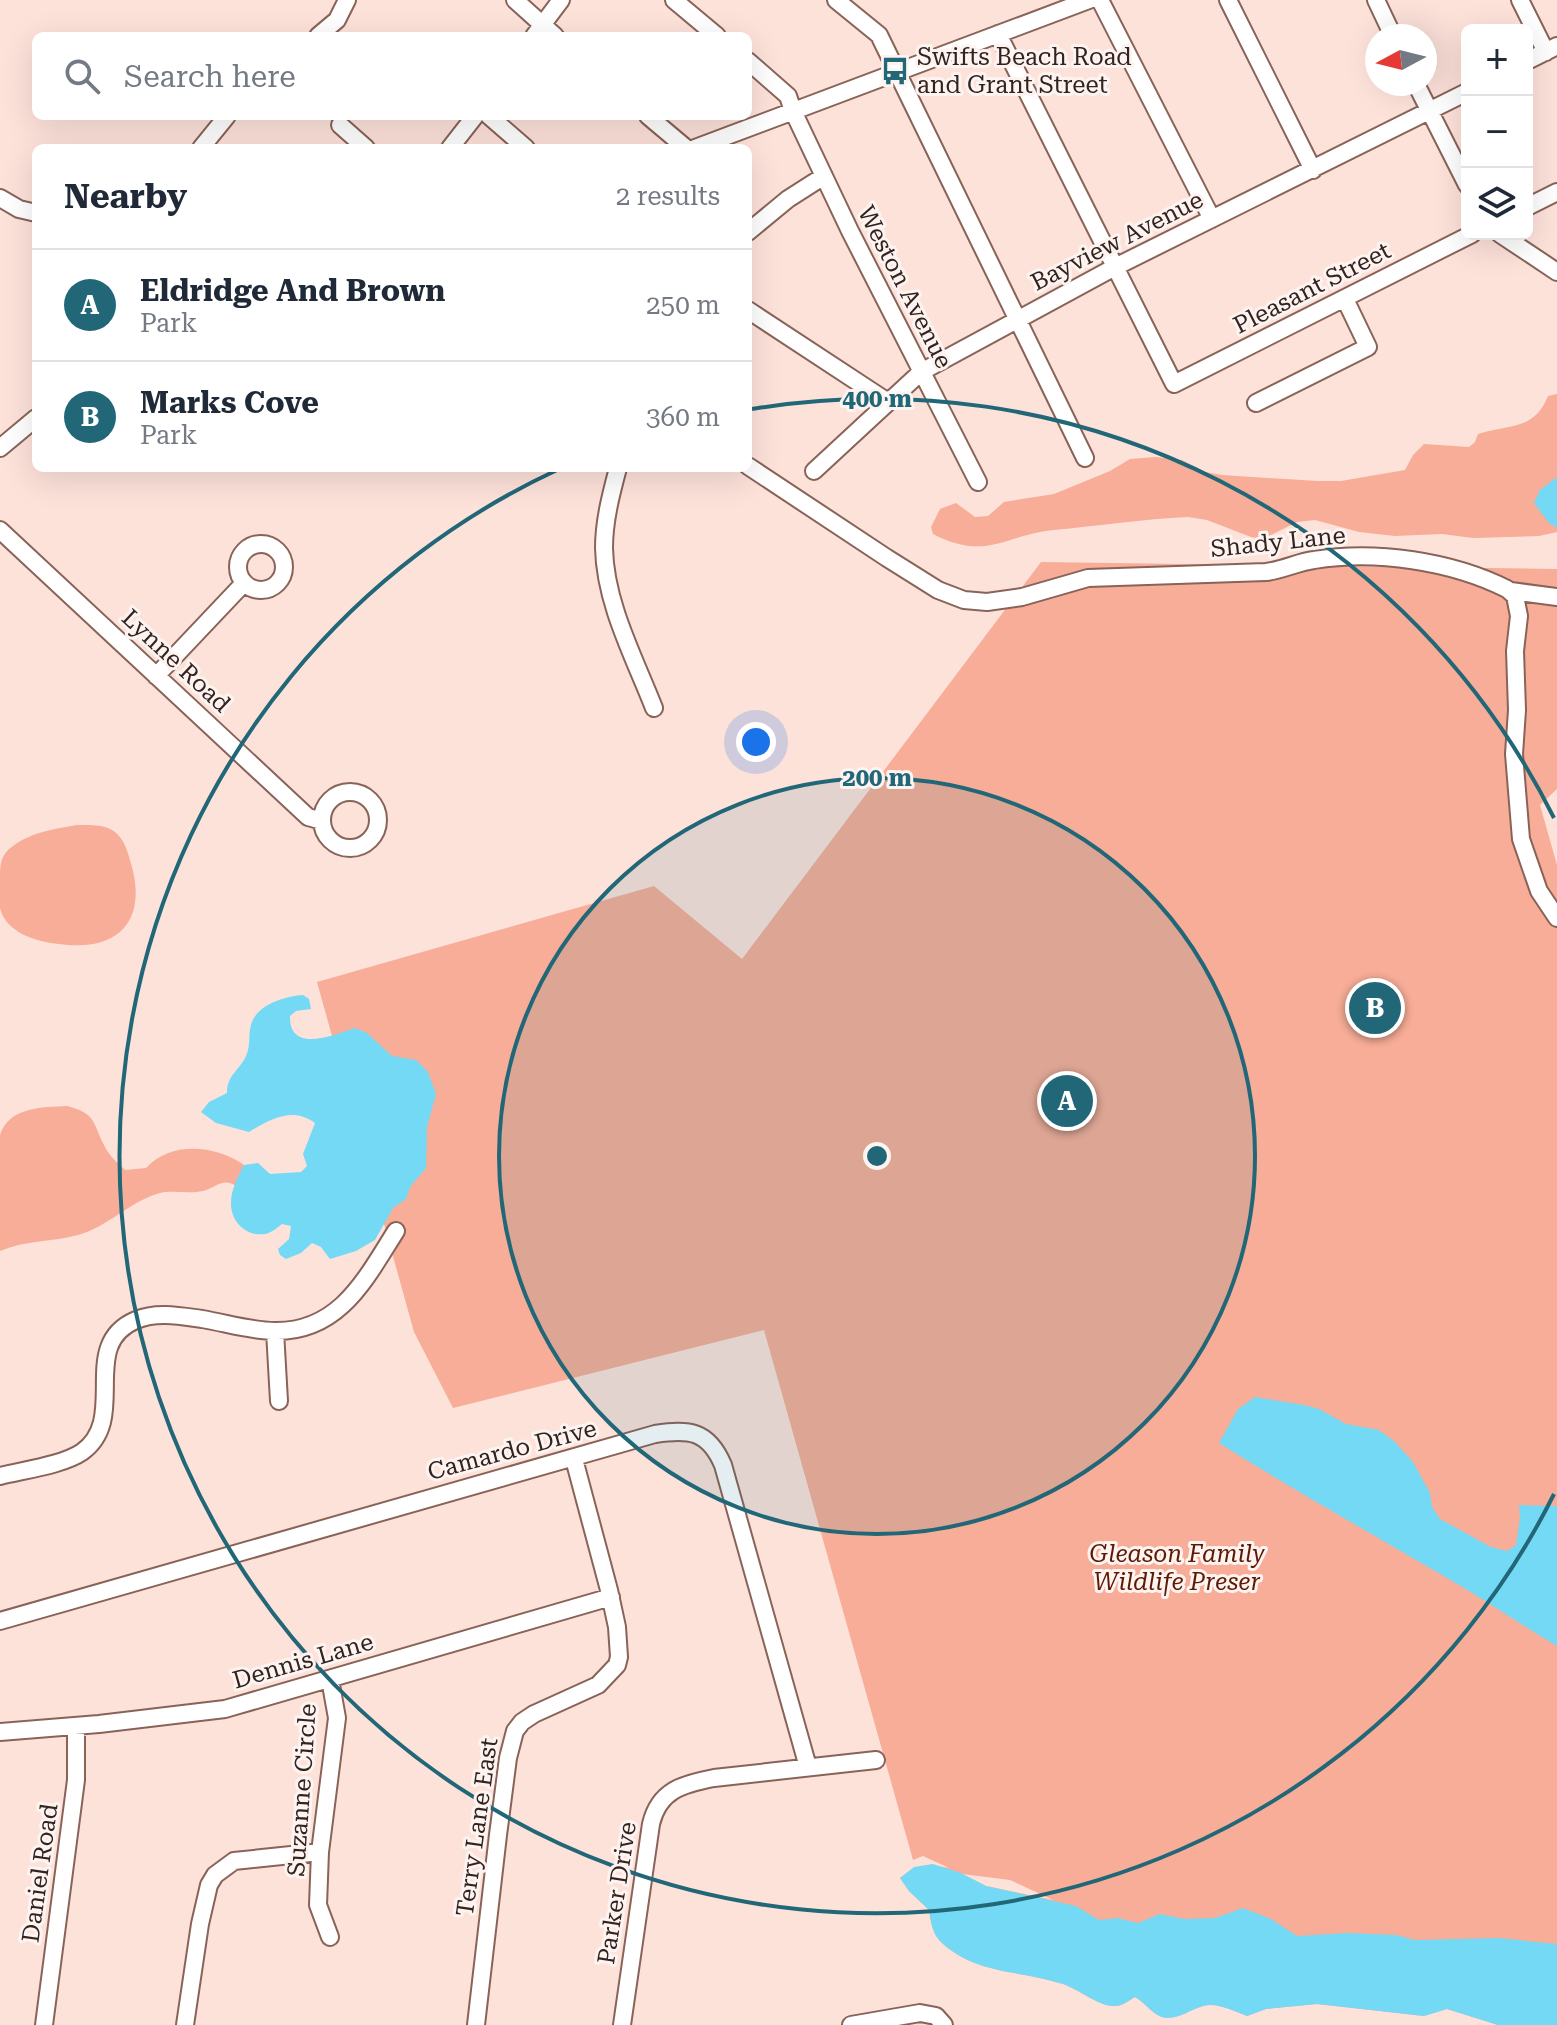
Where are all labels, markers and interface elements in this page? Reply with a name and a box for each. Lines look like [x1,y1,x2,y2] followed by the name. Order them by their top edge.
[1365,24,1437,96] north arrow
[1461,24,1533,240] map controls
[1461,24,1533,96] button: +
[32,32,752,120] search box
[917,43,1132,99] place label: Swifts Beach Road and Grant Street
[60,54,104,98] icon: search
[880,56,910,86] bus stop icon: Swifts Beach Road and Grant Street
[124,59,296,94] text: Search here
[1461,96,1533,168] button: −
[1461,168,1533,240] button: layers
[64,176,187,216] text: Nearby
[616,181,720,211] text: 2 results
[1026,185,1208,297] street label: Bayview Avenue
[852,201,958,373] street label: Weston Avenue
[1229,236,1395,340] street label: Pleasant Street
[140,273,445,308] text: Eldridge And Brown
[81,290,99,320] text: A
[646,290,720,320] text: 250 m
[140,308,197,338] text: Park
[140,385,319,420] text: Marks Cove
[842,385,912,413] text: 400 m
[81,402,99,432] text: B
[646,402,720,432] text: 360 m
[140,420,197,450] text: Park
[1209,521,1347,563] street label: Shady Lane
[116,604,236,718] street label: Lynne Road
[736,722,776,762] your location
[842,764,912,792] text: 200 m
[1349,978,1401,1038] pin: B
[1041,1071,1093,1131] pin: A
[863,1142,891,1170] centre of rings
[425,1414,599,1486] street label: Camardo Drive
[1090,1540,1265,1596] park label: Gleason Family Wildlife Preser
[230,1628,376,1694] street label: Dennis Lane
[282,1703,322,1877] street label: Suzanne Circle
[451,1736,503,1918] street label: Terry Lane East
[16,1802,64,1944] street label: Daniel Road
[592,1820,642,1966] street label: Parker Drive

